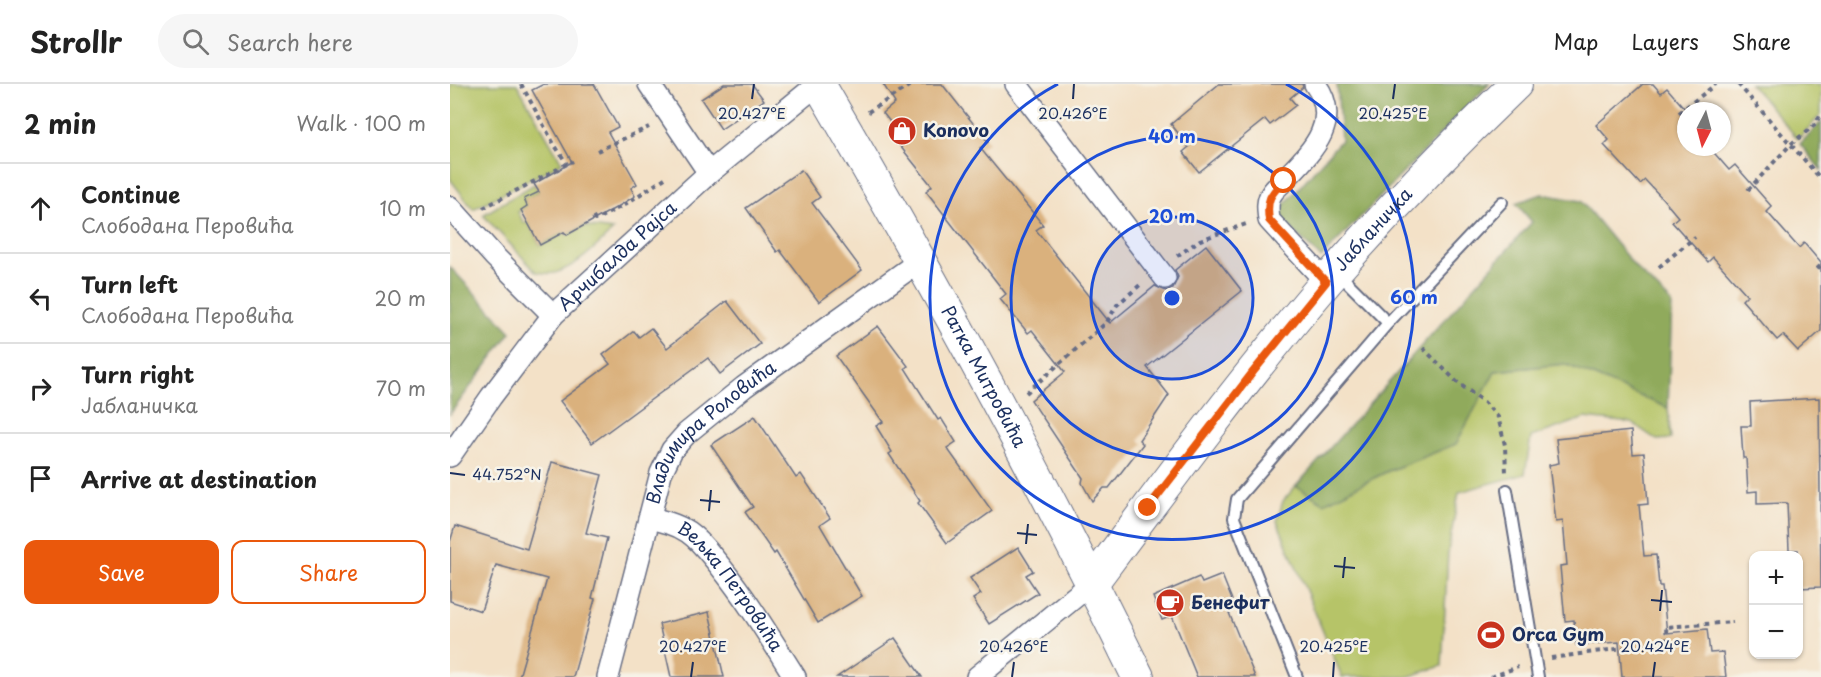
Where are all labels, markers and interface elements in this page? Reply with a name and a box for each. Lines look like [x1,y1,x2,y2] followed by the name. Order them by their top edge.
[158,14,578,68] search box
[30,20,122,63] text: Strollr
[179,25,212,58] icon: search
[227,25,353,58] text: Search here
[1554,25,1598,57] text: Map
[1631,25,1699,57] text: Layers
[1732,25,1791,57] text: Share
[718,101,786,124] text: 20.427°E
[1038,101,1108,124] text: 20.426°E
[1359,101,1427,124] text: 20.425°E
[1677,102,1731,156] north arrow
[24,104,97,143] text: 2 min
[296,108,426,138] text: Walk · 100 m
[886,115,918,147] shop icon: Konovo
[923,116,989,143] place label: Konovo
[1148,122,1196,149] text: 40 m
[1270,167,1296,193] route start
[81,177,180,210] text: Continue
[1327,180,1418,276] street label: Јабланичка
[24,192,57,225] icon: ahead
[379,193,426,223] text: 10 m
[551,193,683,316] street label: Арчибалда Рајса
[1149,202,1195,229] text: 20 m
[81,210,294,240] text: Слободана Перовића
[81,267,178,300] text: Turn left
[24,282,57,315] icon: left
[374,283,426,313] text: 20 m
[1390,283,1438,310] text: 60 m
[1162,288,1182,308] centre of rings
[81,300,294,330] text: Слободана Перовића
[935,300,1034,453] street label: Ратка Митровића
[638,353,781,507] street label: Владимира Роловића
[81,357,194,390] text: Turn right
[24,372,57,405] icon: right
[376,373,426,403] text: 70 m
[81,390,198,420] text: Јабланичка
[24,462,57,495] icon: arrive
[81,462,317,495] text: Arrive at destination
[472,462,542,485] text: 44.752°N
[1134,494,1160,520] route end
[673,514,791,657] street label: Вељка Петровића
[24,540,219,604] button: Save
[231,540,426,604] button: Share
[1749,551,1803,659] map controls
[1749,551,1803,605] button: +
[1154,587,1186,619] cafe icon: Бенефит
[1191,588,1270,615] place label: Бенефит
[1749,605,1803,659] button: −
[1475,619,1507,651] sports icon: Orca Gym
[1512,620,1604,647] place label: Orca Gym
[659,634,727,657] text: 20.427°E
[979,634,1049,657] text: 20.426°E
[1300,634,1368,657] text: 20.425°E
[1620,634,1690,657] text: 20.424°E

